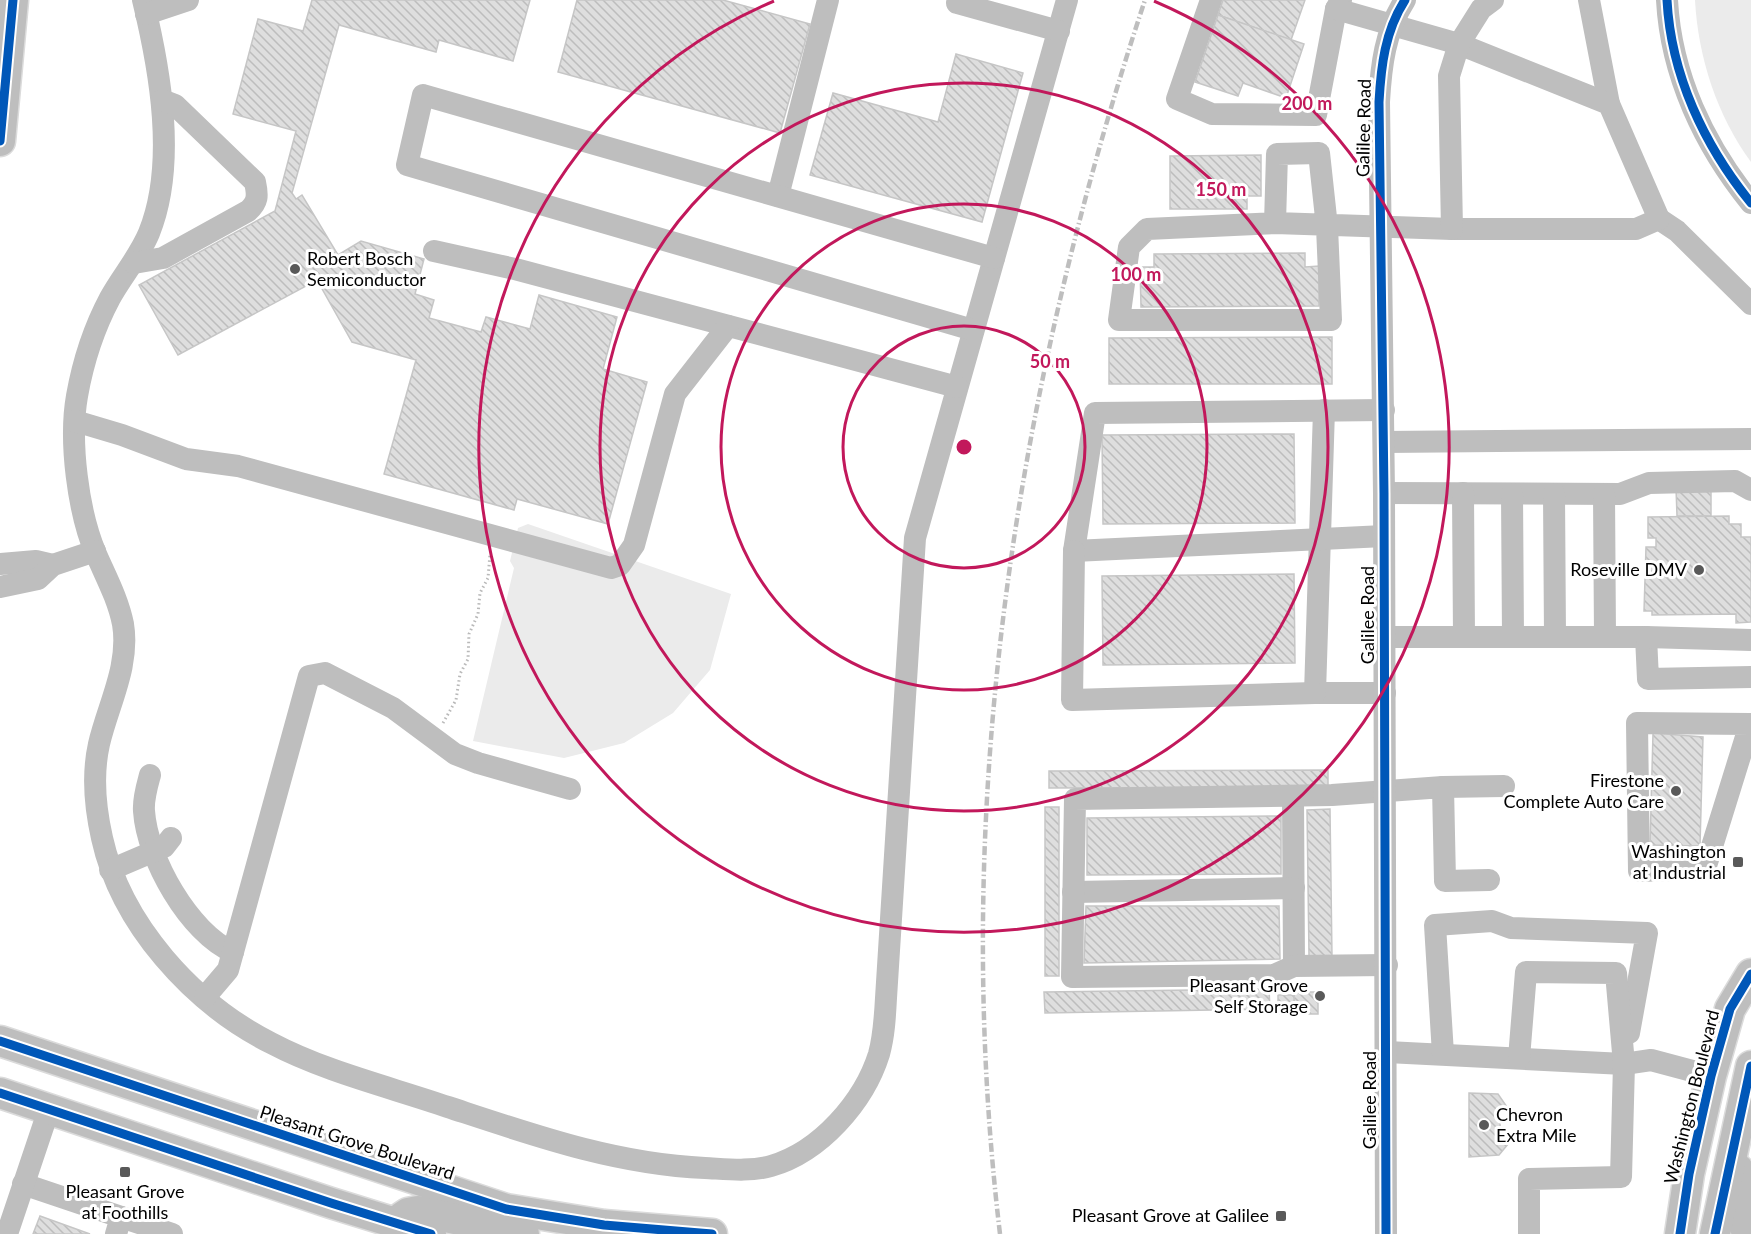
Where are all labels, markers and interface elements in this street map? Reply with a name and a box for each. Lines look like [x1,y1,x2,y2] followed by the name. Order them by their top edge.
[1351,79,1375,177] street label: Galilee Road
[1282,92,1332,114] text: 200 m
[1196,178,1246,200] text: 150 m
[307,247,426,290] place label: Robert Bosch Semiconductor
[288,262,302,276] marker: Robert Bosch Semiconductor
[1111,263,1161,285] text: 100 m
[1030,350,1070,372] text: 50 m
[954,437,974,457] centre of rings
[1570,558,1688,580] place label: Roseville DMV
[1692,563,1706,577] marker: Roseville DMV
[1356,566,1378,664] street label: Galilee Road
[1504,769,1664,812] place label: Firestone Complete Auto Care
[1669,784,1683,798] marker: Firestone Complete Auto Care
[1631,840,1726,883] place label: Washington at Industrial
[1731,855,1745,869] marker: Washington at Industrial
[1189,974,1308,1017] place label: Pleasant Grove Self Storage
[1313,989,1327,1003] marker: Pleasant Grove Self Storage
[1659,1007,1723,1186] street label: Washington Boulevard
[1358,1051,1380,1149] street label: Galilee Road
[257,1100,457,1184] street label: Pleasant Grove Boulevard
[1496,1103,1576,1146] place label: Chevron Extra Mile
[1477,1118,1491,1132] marker: Chevron Extra Mile
[118,1165,132,1179] marker: Pleasant Grove at Foothills
[66,1180,184,1223] place label: Pleasant Grove at Foothills
[1072,1204,1269,1226] place label: Pleasant Grove at Galilee
[1274,1209,1288,1223] marker: Pleasant Grove at Galilee

